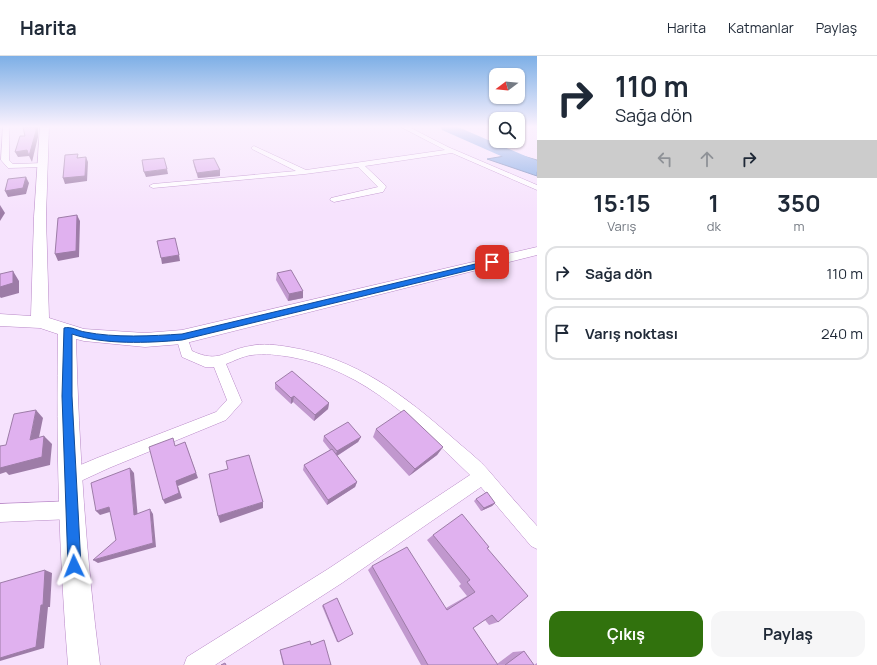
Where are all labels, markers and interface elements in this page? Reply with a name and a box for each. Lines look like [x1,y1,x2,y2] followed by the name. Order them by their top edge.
[20,15,77,41] text: Harita
[667,18,706,37] text: Harita
[728,18,794,37] text: Katmanlar
[816,18,857,37] text: Paylaş
[615,67,689,105] text: 110 m
[489,68,525,104] north arrow
[489,68,525,148] map controls
[549,72,601,124] icon: right
[615,103,692,127] text: Sağa dön
[489,112,525,148] button: search
[654,148,676,170] icon: left
[696,148,718,170] icon: ahead
[738,148,760,170] icon: right
[593,186,651,219] text: 15:15
[709,186,719,219] text: 1
[777,186,821,219] text: 350
[607,217,636,235] text: Varış
[707,217,721,235] text: dk
[793,217,804,235] text: m
[475,245,509,279] pin
[481,251,503,273] icon: arrive
[551,262,573,284] icon: right
[585,263,652,284] text: Sağa dön
[826,263,863,284] text: 110 m
[551,322,573,344] icon: arrive
[585,323,678,344] text: Varış noktası
[821,323,863,344] text: 240 m
[53,545,95,587] position arrow
[549,611,703,657] button: Çıkış
[711,611,865,657] button: Paylaş

